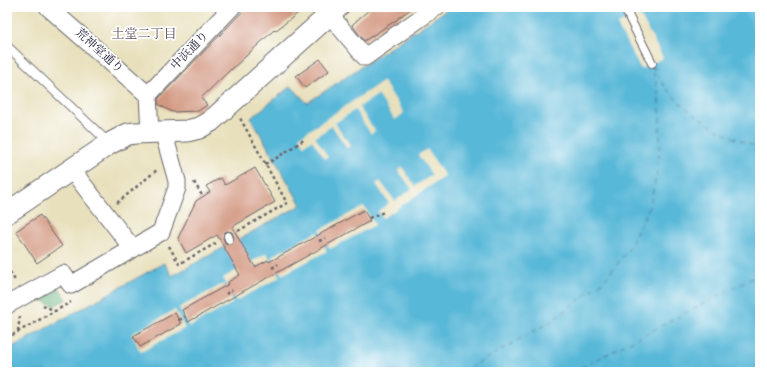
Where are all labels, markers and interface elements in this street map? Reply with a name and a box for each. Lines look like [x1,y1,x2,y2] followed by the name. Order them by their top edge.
[73,25,127,76] street label: 荒神堂通り
[111,27,177,41] district label: 土堂二丁目
[168,28,211,72] street label: 中浜通り

